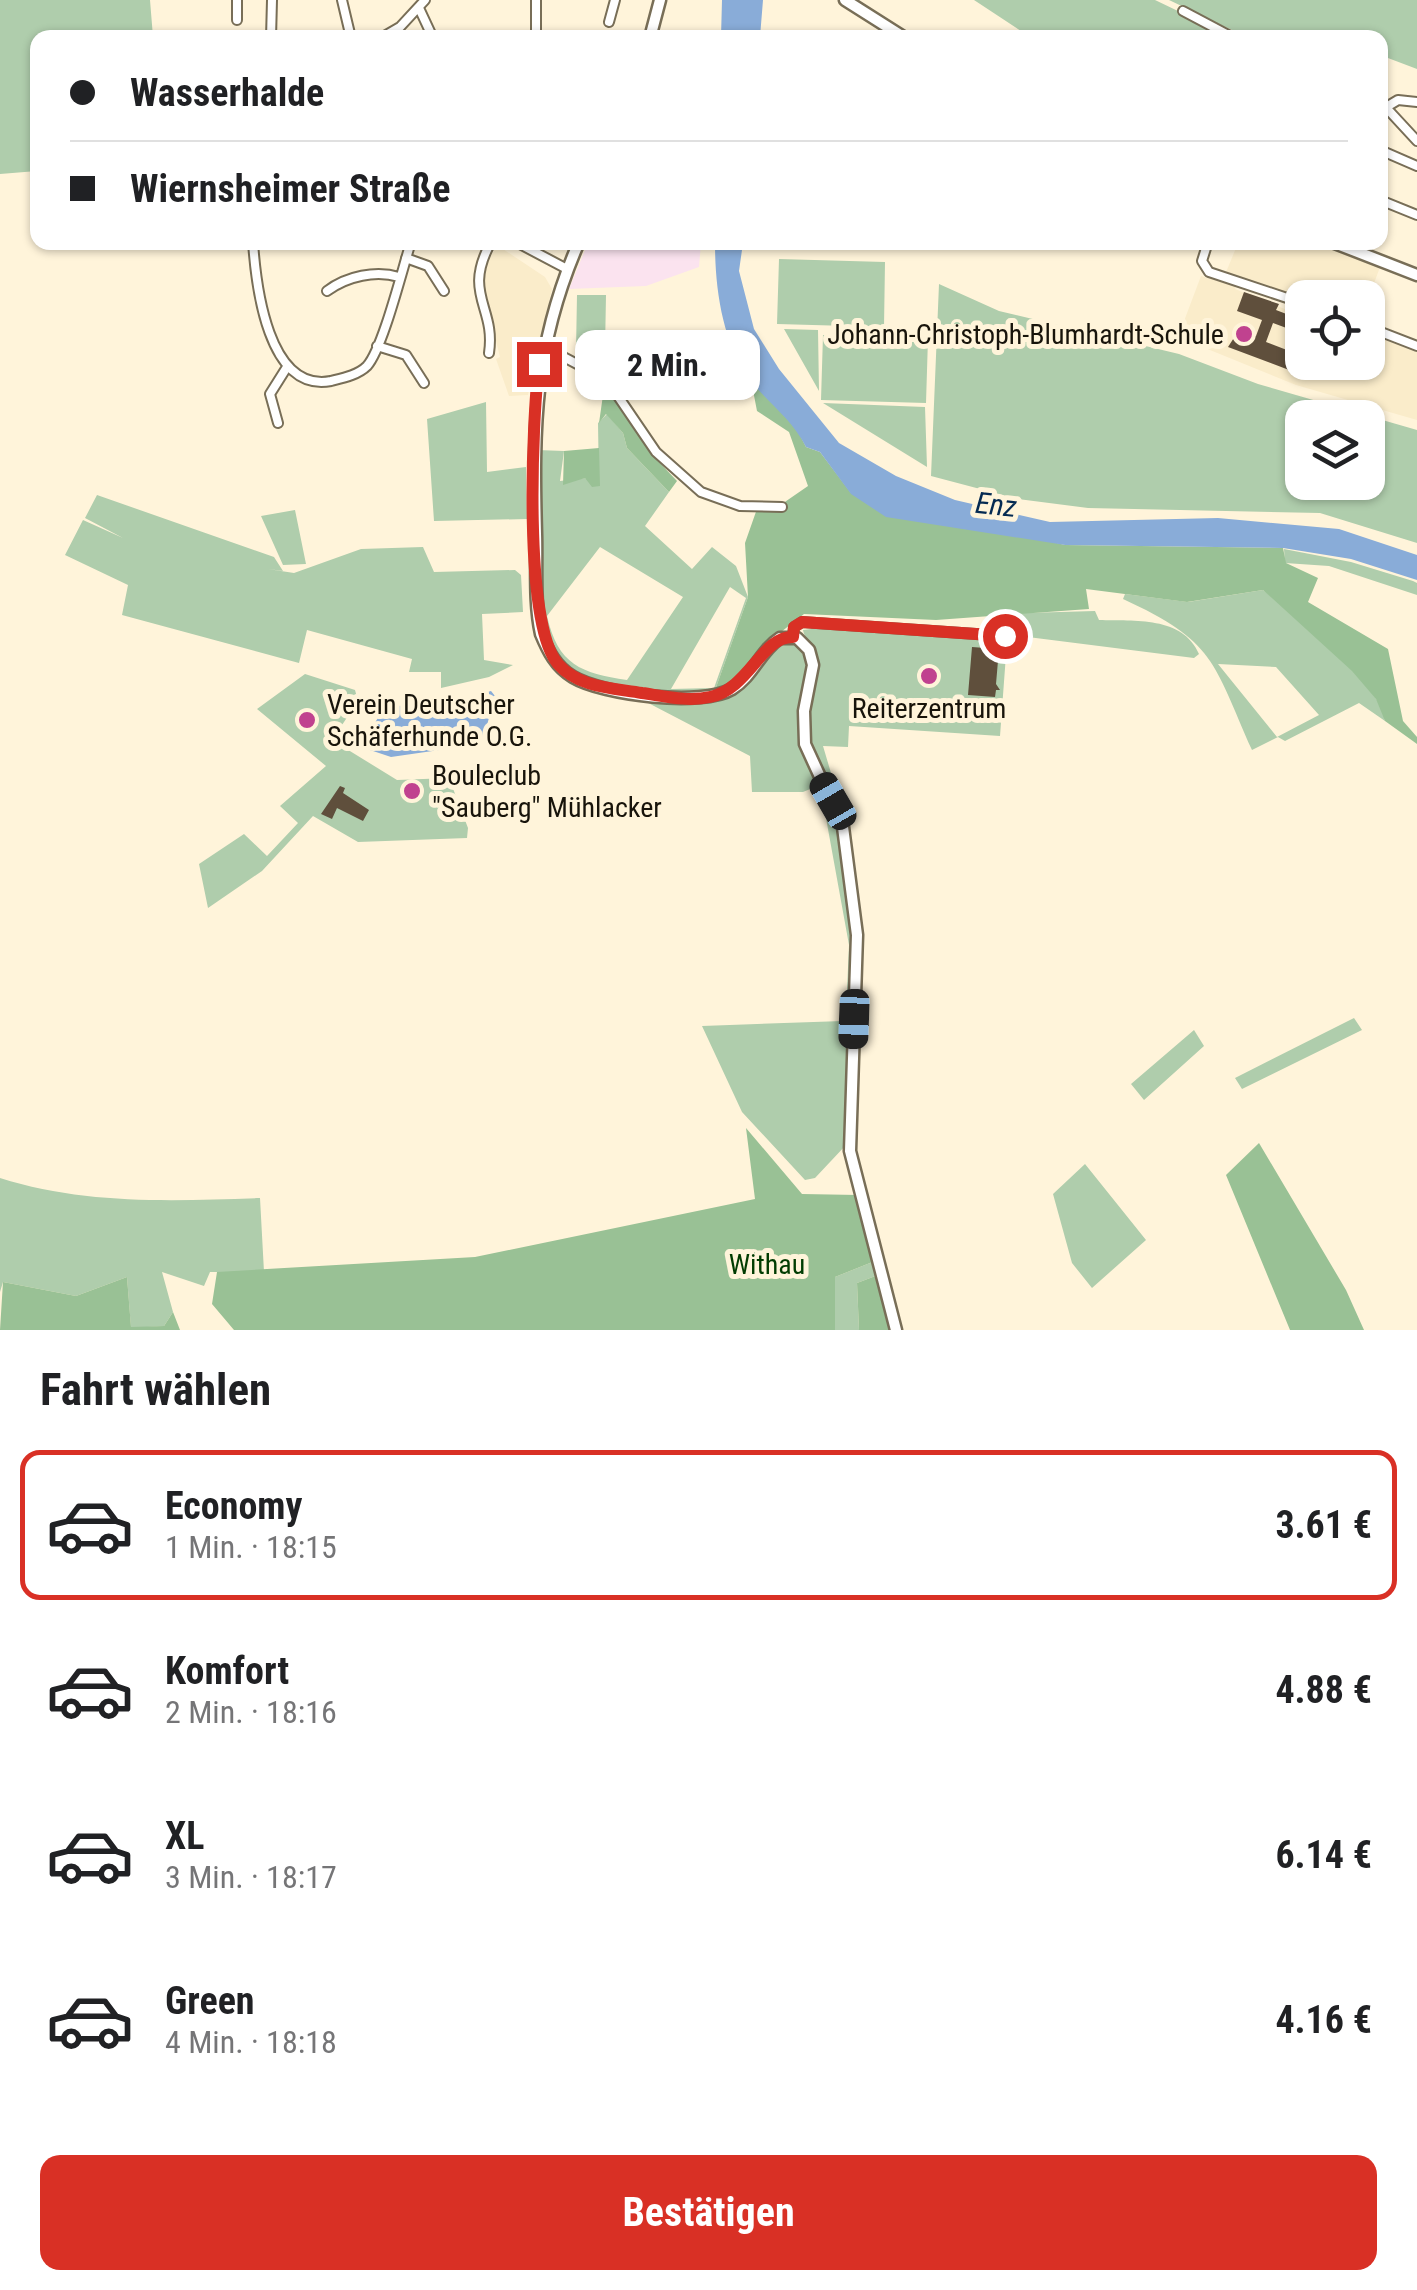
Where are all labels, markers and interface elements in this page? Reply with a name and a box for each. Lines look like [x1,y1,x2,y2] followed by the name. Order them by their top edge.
[130,71,324,115] text: Wasserhalde
[130,167,450,211] text: Wiernsheimer Straße
[1285,280,1385,500] map controls
[1285,280,1385,380] button: locate
[827,318,1224,351] place label: Johann-Christoph-Blumhardt-Schule
[1233,323,1255,345] marker: Johann-Christoph-Blumhardt-Schule
[574,329,759,399] callout: 2 Min.
[517,342,562,387] route end
[627,346,708,384] text: 2 Min.
[1285,400,1385,500] button: layers
[974,485,1019,524] water label: Enz
[983,614,1028,659] route start
[918,665,940,687] marker: Reiterzentrum
[327,688,532,753] place label: Verein Deutscher Schäferhunde O.G.
[852,692,1006,725] place label: Reiterzentrum
[296,709,318,731] marker: Verein Deutscher Schäferhunde O.G.
[432,759,662,824] place label: Bouleclub "Sauberg" Mühlacker
[805,768,861,834] car
[401,780,423,802] marker: Bouleclub "Sauberg" Mühlacker
[838,988,870,1050] car
[729,1248,805,1281] park label: Withau
[40,1363,271,1416] text: Fahrt wählen
[45,1480,135,1570] icon: car
[165,1484,302,1528] text: Economy
[1275,1503,1372,1547] text: 3.61 €
[165,1528,337,1566] text: 1 Min. · 18:15
[45,1645,135,1735] icon: car
[165,1649,289,1693] text: Komfort
[1275,1668,1372,1712] text: 4.88 €
[165,1693,337,1731] text: 2 Min. · 18:16
[45,1810,135,1900] icon: car
[165,1814,204,1858] text: XL
[1275,1833,1372,1877] text: 6.14 €
[165,1858,337,1896] text: 3 Min. · 18:17
[45,1975,135,2065] icon: car
[165,1979,255,2023] text: Green
[1275,1998,1372,2042] text: 4.16 €
[165,2023,337,2061] text: 4 Min. · 18:18
[40,2155,1377,2270] button: Bestätigen

